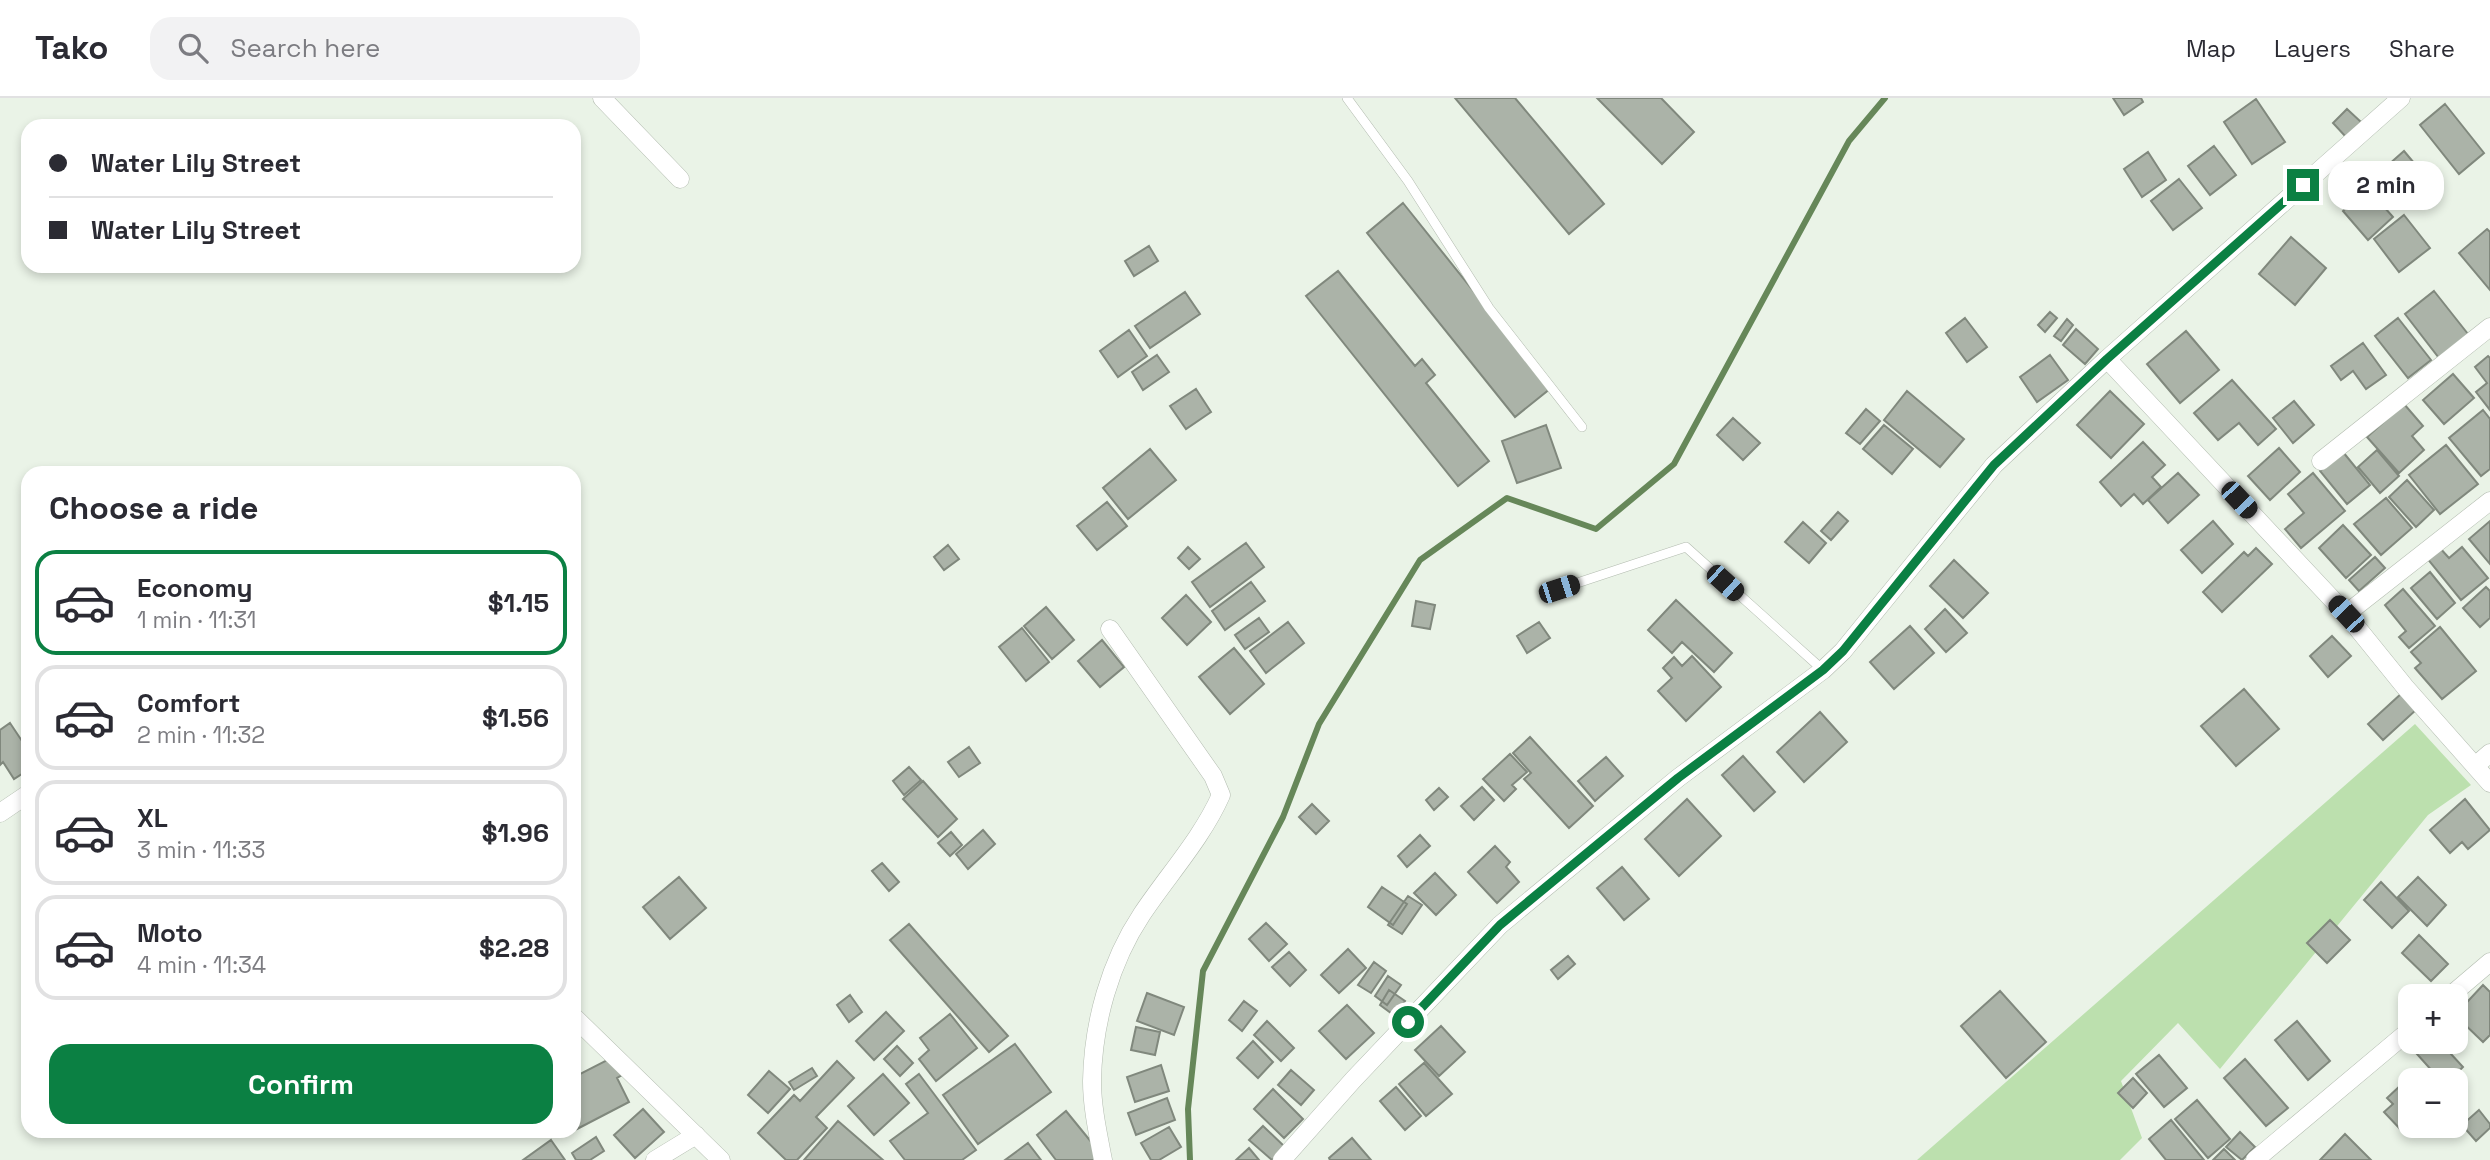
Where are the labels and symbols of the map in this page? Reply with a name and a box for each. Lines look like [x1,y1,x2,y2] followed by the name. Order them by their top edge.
[2328,160,2443,210] callout: 2 min
[2287,169,2319,201] route end
[2217,477,2262,523] car
[1703,561,1748,605] car
[1536,573,1583,605] car
[2324,591,2369,637] car
[1392,1006,1424,1038] route start

